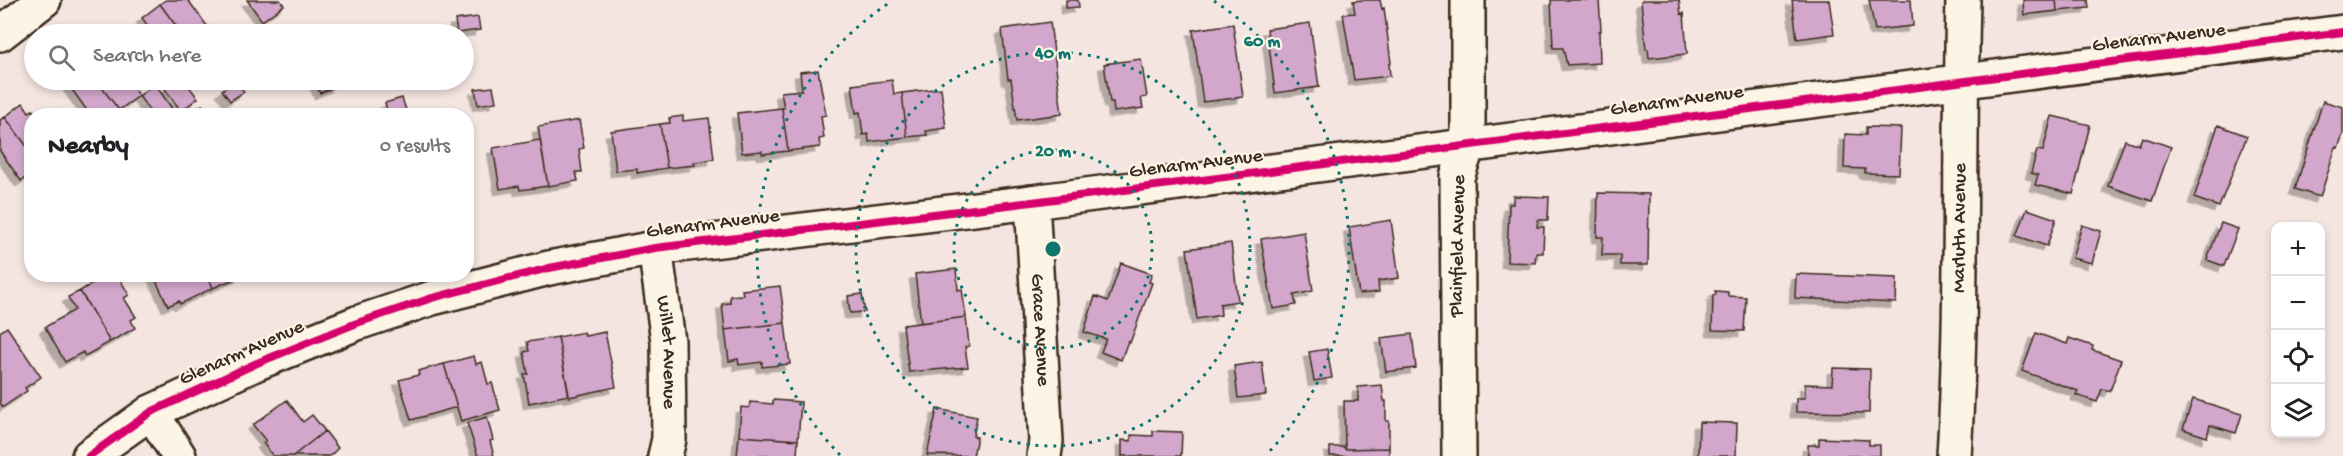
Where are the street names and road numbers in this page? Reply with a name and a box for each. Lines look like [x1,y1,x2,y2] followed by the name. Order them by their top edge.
[2091,19,2228,59] street label: Glenarm Avenue
[1609,81,1746,123] street label: Glenarm Avenue
[1128,145,1265,185] street label: Glenarm Avenue
[1948,162,1972,293] street label: Marluth Avenue
[1446,174,1472,318] street label: Plainfield Avenue
[645,205,782,245] street label: Glenarm Avenue
[1025,273,1054,387] street label: Grace Avenue
[650,294,680,410] street label: Willet Avenue
[176,316,309,392] street label: Glenarm Avenue

